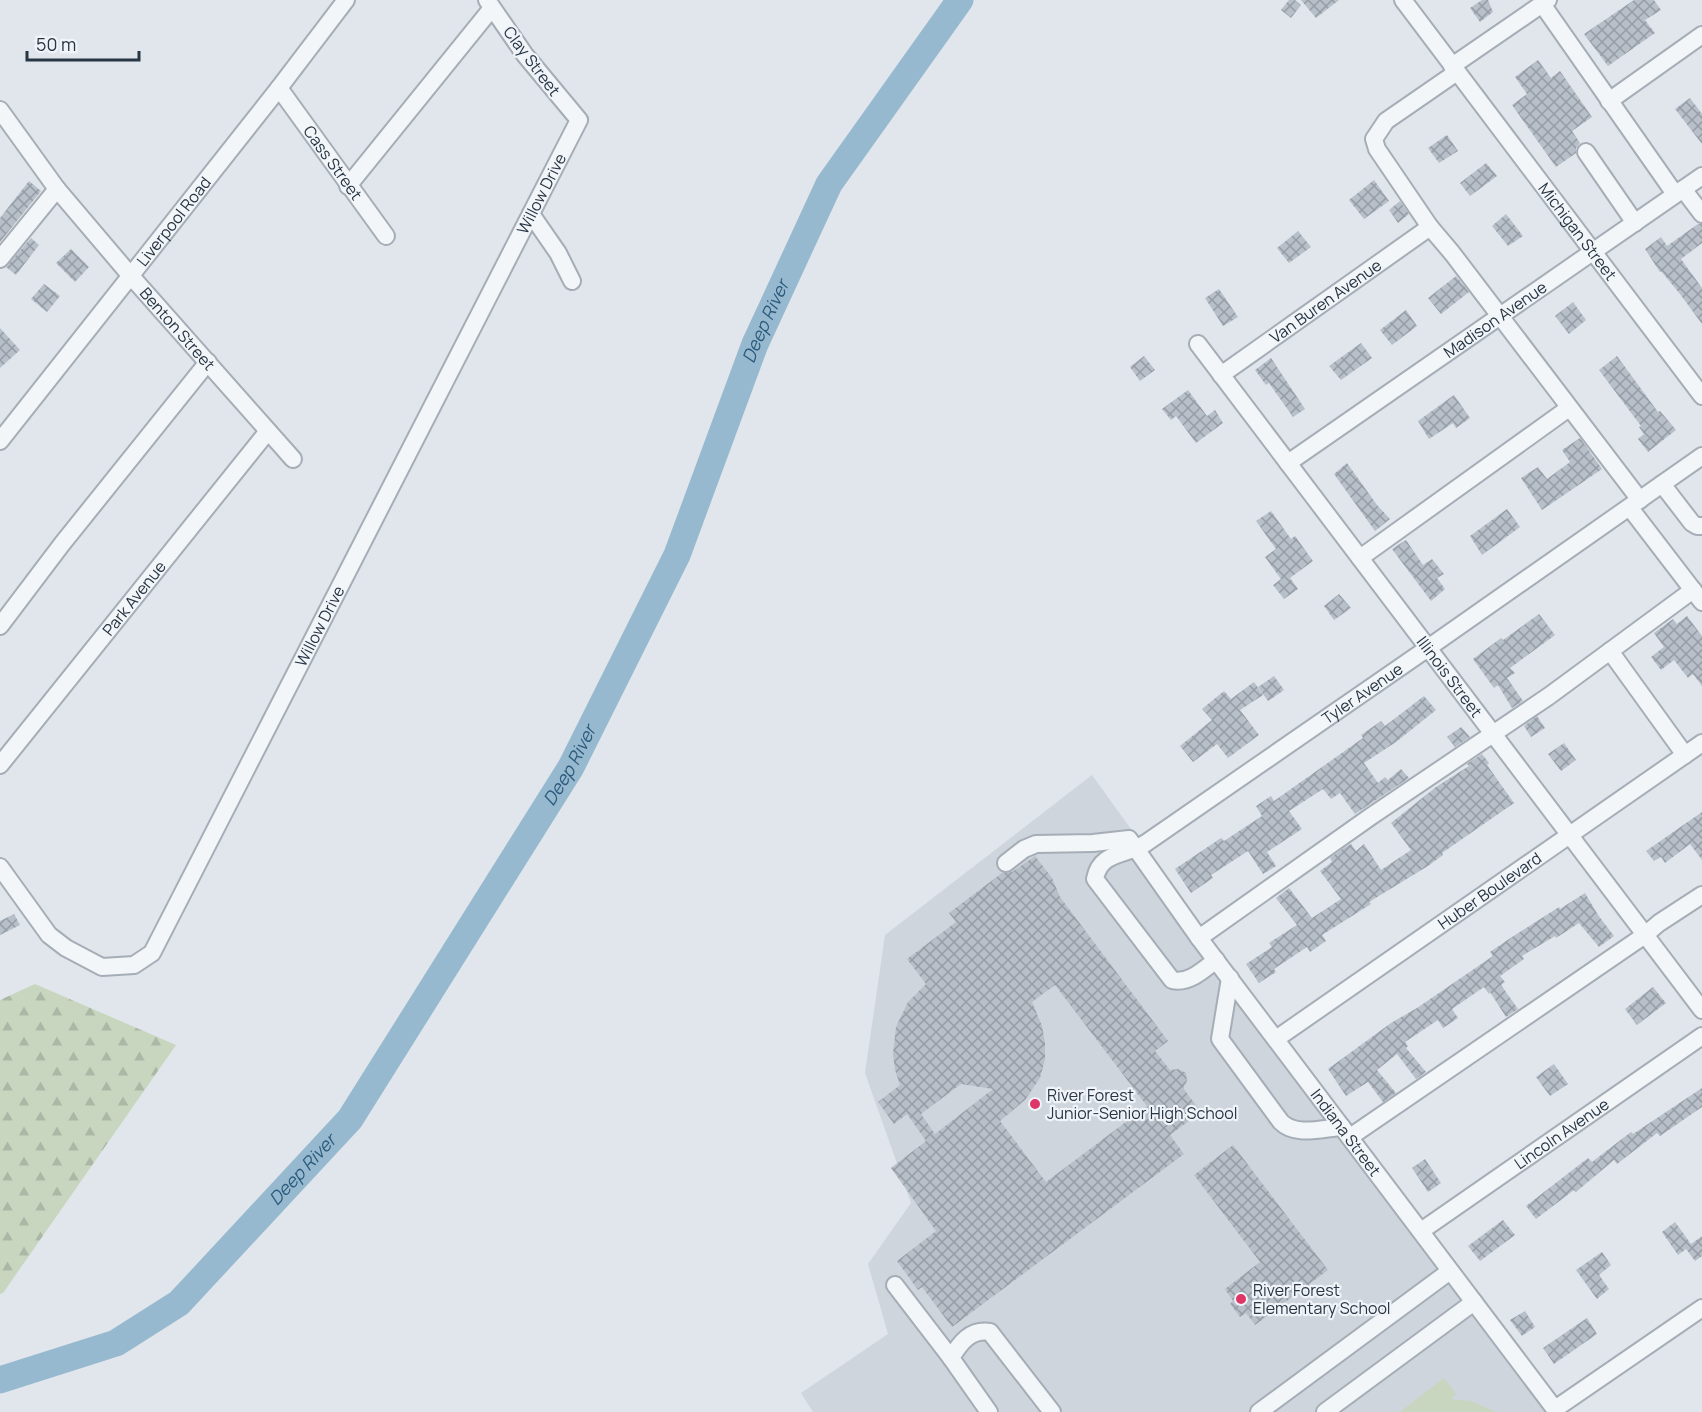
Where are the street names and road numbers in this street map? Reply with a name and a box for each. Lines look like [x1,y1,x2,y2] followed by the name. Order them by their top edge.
[498,22,566,100] street label: Clay Street
[298,121,367,204] street label: Cass Street
[511,149,571,238] street label: Willow Drive
[131,172,216,271] street label: Liverpool Road
[1534,178,1622,285] street label: Michigan Street
[1265,254,1386,348] street label: Van Buren Avenue
[1439,276,1551,363] street label: Madison Avenue
[135,283,220,375] street label: Benton Street
[97,556,171,640] street label: Park Avenue
[290,582,349,670] street label: Willow Drive
[1412,631,1487,722] street label: Illinois Street
[1317,658,1407,729] street label: Tyler Avenue
[1433,847,1546,934] street label: Huber Boulevard
[1306,1084,1386,1181] street label: Indiana Street
[1510,1093,1613,1174] street label: Lincoln Avenue

